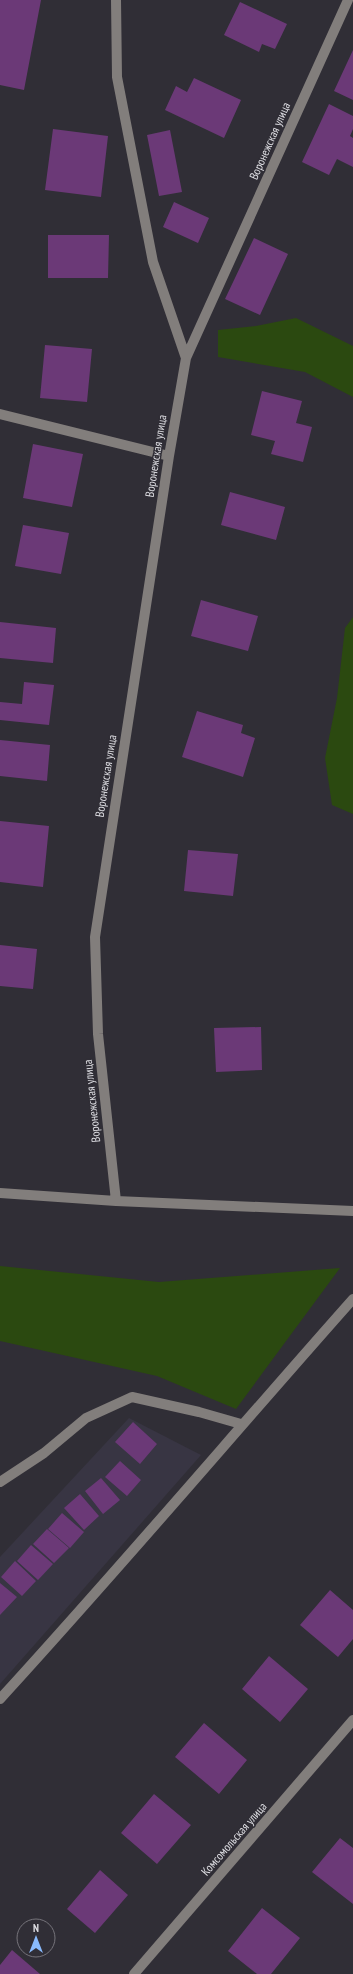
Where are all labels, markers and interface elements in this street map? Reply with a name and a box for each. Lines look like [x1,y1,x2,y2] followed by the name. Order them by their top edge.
[246,100,293,182] street label: Воронежская улица
[142,413,169,498] street label: Воронежская улица
[92,733,119,818] street label: Воронежская улица
[80,1059,103,1143] street label: Воронежская улица
[198,1799,270,1878] street label: Комсомольская улица
[16,1918,56,1958] north arrow
[33,1921,39,1935] text: N

